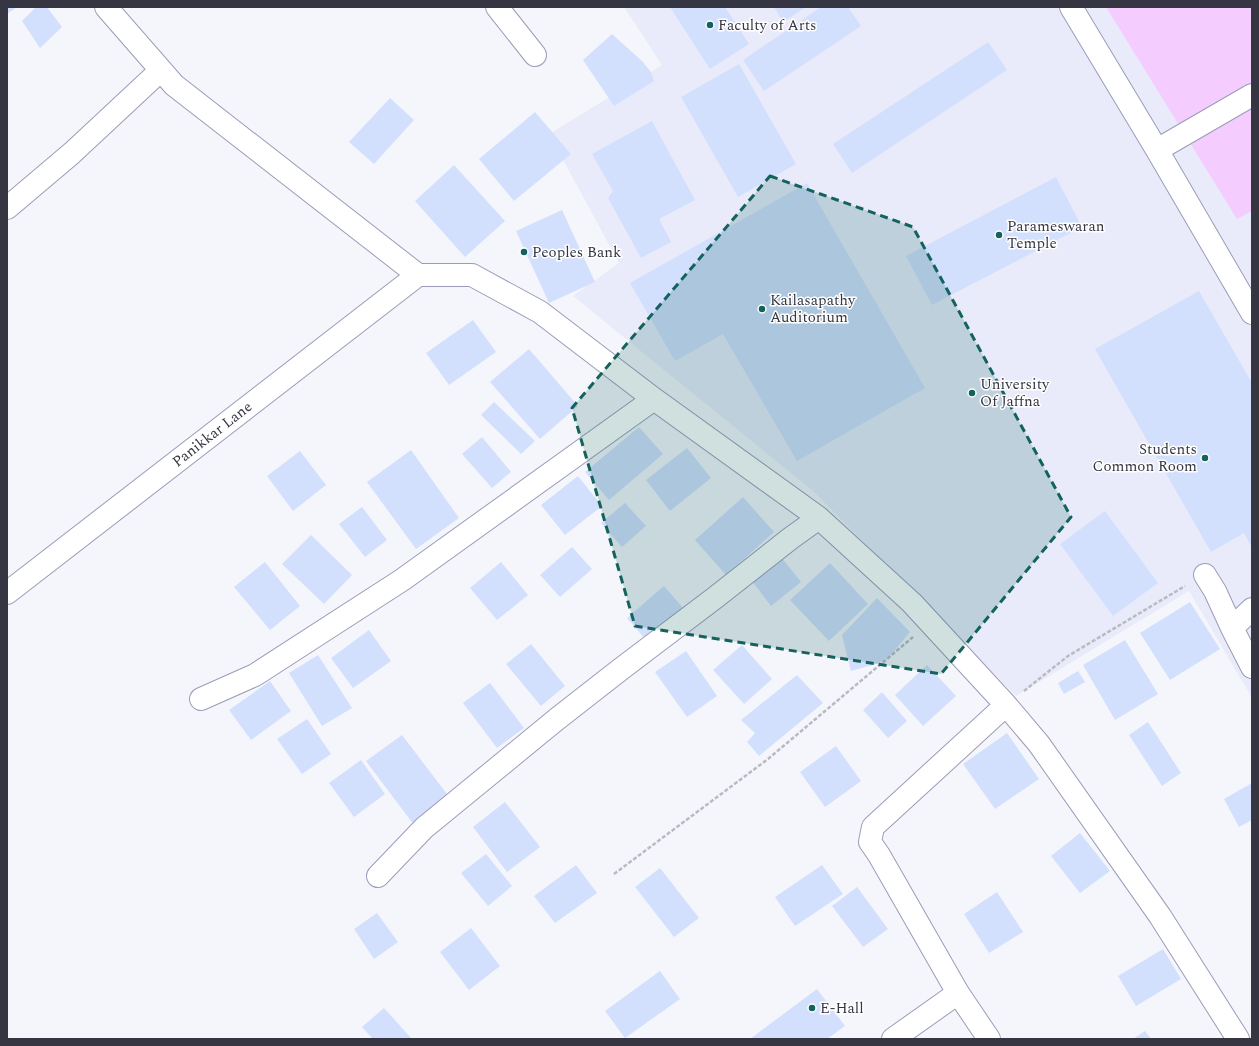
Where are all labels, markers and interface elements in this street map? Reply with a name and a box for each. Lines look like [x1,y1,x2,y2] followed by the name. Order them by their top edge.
[718,14,817,37] place label: Faculty of Arts
[705,20,715,30] marker: Faculty of Arts
[1007,215,1105,255] place label: Parameswaran Temple
[994,230,1004,240] marker: Parameswaran Temple
[532,241,621,264] place label: Peoples Bank
[519,247,529,257] marker: Peoples Bank
[770,289,856,329] place label: Kailasapathy Auditorium
[757,304,767,314] marker: Kailasapathy Auditorium
[980,373,1050,413] place label: University Of Jaffna
[967,388,977,398] marker: University Of Jaffna
[167,396,257,473] street label: Panikkar Lane
[1093,438,1197,478] place label: Students Common Room
[1200,453,1210,463] marker: Students Common Room
[820,997,864,1020] place label: E-Hall
[807,1003,817,1013] marker: E-Hall

